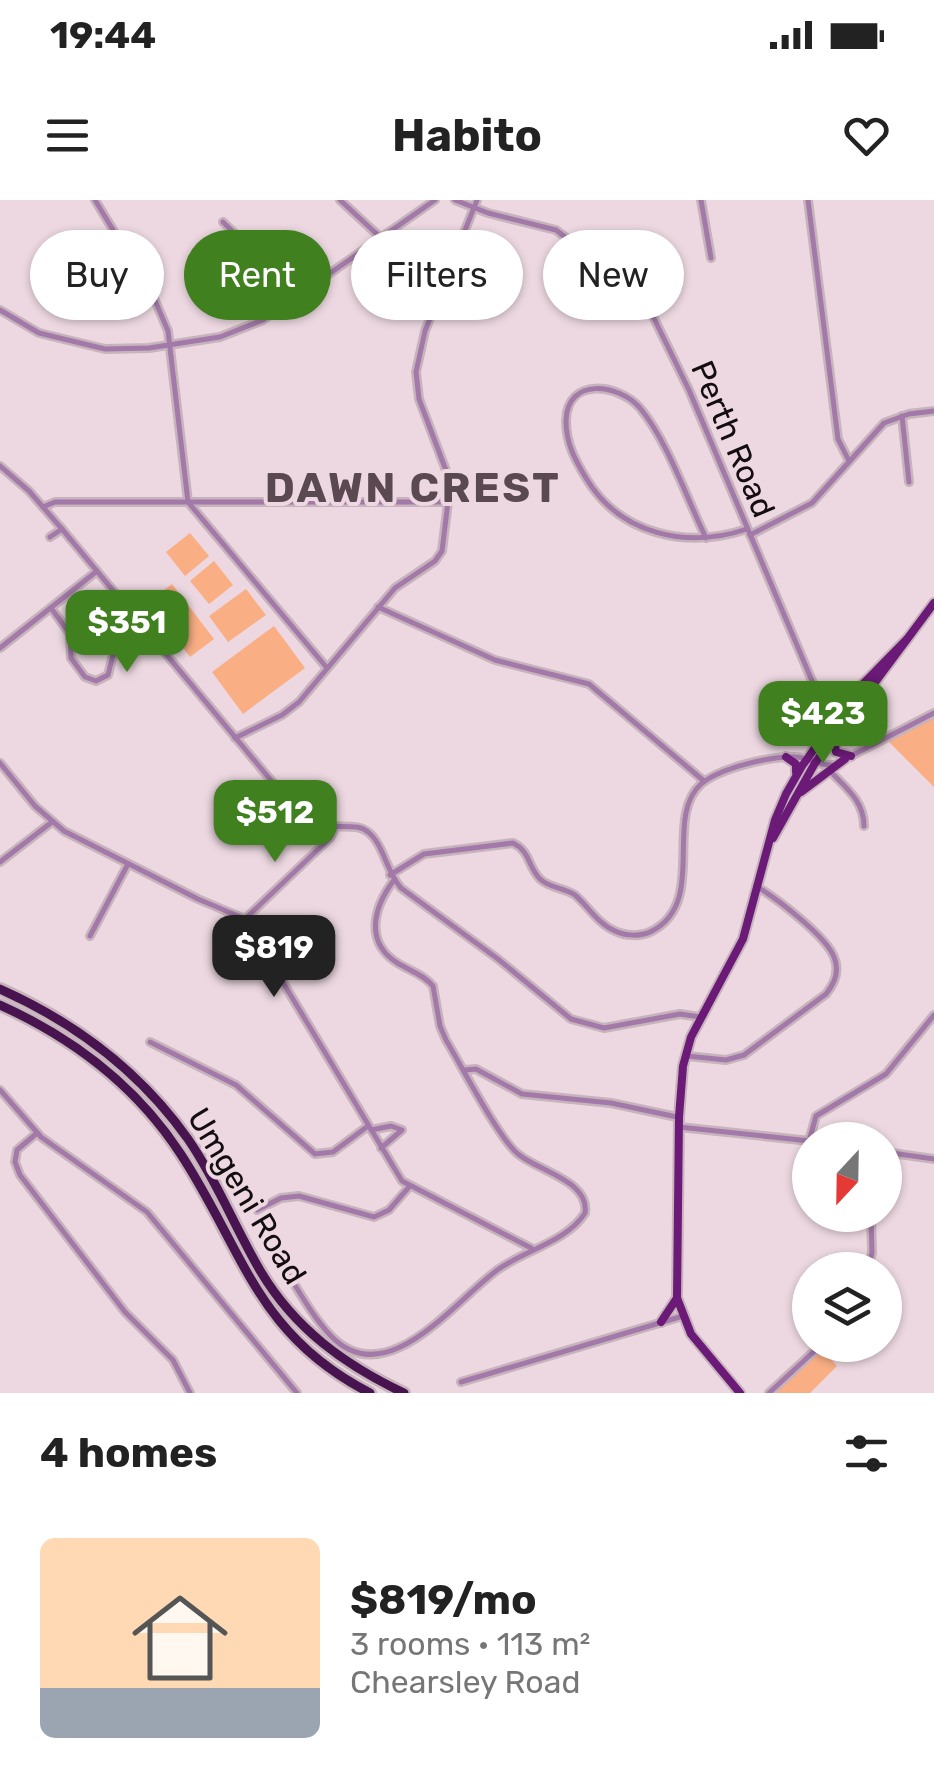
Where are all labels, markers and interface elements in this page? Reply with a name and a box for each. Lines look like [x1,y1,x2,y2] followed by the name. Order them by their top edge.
[50,12,156,58] text: 19:44
[40,108,95,163] icon: menu
[839,108,894,163] icon: heart
[392,109,542,162] text: Habito
[30,230,164,320] chip: Buy
[184,230,331,320] chip: Rent
[351,230,523,320] chip: Filters
[543,230,684,320] chip: New
[683,355,783,523] street label: Perth Road
[265,463,561,513] district label: DAWN CREST
[68,590,186,675] pin: $351
[88,603,166,641] text: $351
[764,681,882,766] pin: $423
[780,694,866,732] text: $423
[216,780,334,865] pin: $512
[236,793,314,831] text: $512
[215,915,333,1000] pin: $819
[234,928,314,966] text: $819
[180,1101,314,1291] street label: Umgeni Road
[792,1122,902,1232] north arrow
[792,1122,902,1362] map controls
[792,1252,902,1362] button: layers
[839,1426,894,1481] icon: filters
[40,1428,217,1478] text: 4 homes
[350,1575,537,1625] text: $819/mo
[120,1578,240,1698] icon: home
[350,1625,591,1663] text: 3 rooms · 113 m²
[350,1663,580,1701] text: Chearsley Road

